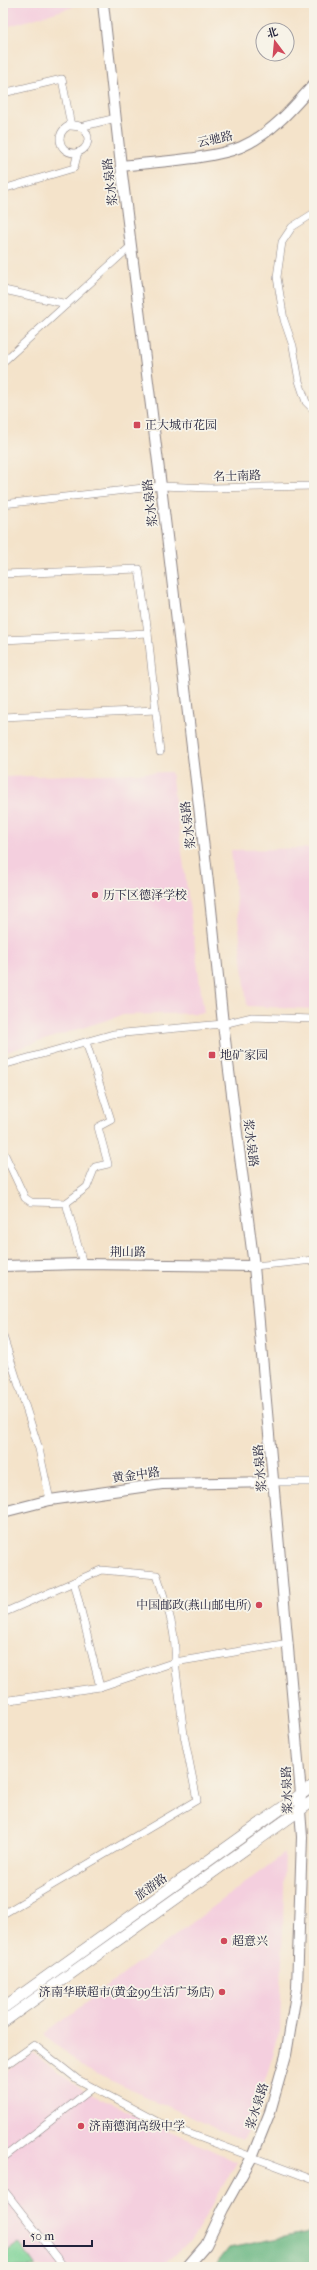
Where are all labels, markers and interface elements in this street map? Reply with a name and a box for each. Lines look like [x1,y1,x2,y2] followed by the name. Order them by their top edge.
[255,22,295,62] north arrow
[265,25,279,41] text: 北
[196,128,234,150] street label: 云驰路
[100,157,120,207] street label: 浆水泉路
[145,418,217,432] place label: 正大城市花园
[132,420,142,430] marker: 正大城市花园
[213,468,261,484] street label: 名士南路
[140,478,160,528] street label: 浆水泉路
[178,800,198,850] street label: 浆水泉路
[103,888,187,902] place label: 历下区德泽学校
[90,890,100,900] marker: 历下区德泽学校
[220,1048,268,1062] place label: 地矿家园
[207,1050,217,1060] marker: 地矿家园
[241,1118,261,1168] street label: 浆水泉路
[110,1245,146,1259] street label: 荆山路
[251,1443,269,1493] street label: 浆水泉路
[111,1465,161,1485] street label: 黄金中路
[136,1598,251,1612] place label: 中国邮政(燕山邮电所)
[254,1600,264,1610] marker: 中国邮政(燕山邮电所)
[279,1766,295,1814] street label: 浆水泉路
[132,1871,170,1903] street label: 旅游路
[232,1934,268,1948] place label: 超意兴
[219,1936,229,1946] marker: 超意兴
[39,1985,214,1999] place label: 济南华联超市(黄金99生活广场店)
[217,1987,227,1997] marker: 济南华联超市(黄金99生活广场店)
[243,2081,271,2131] street label: 浆水泉路
[89,2119,185,2133] place label: 济南德润高级中学
[76,2121,86,2131] marker: 济南德润高级中学
[24,2222,92,2248] scale bar
[30,2229,54,2243] text: 50 m

